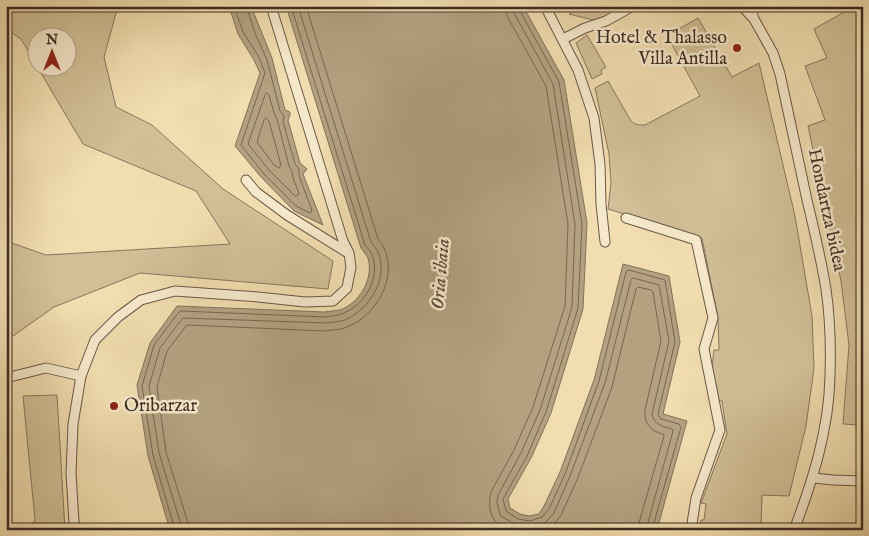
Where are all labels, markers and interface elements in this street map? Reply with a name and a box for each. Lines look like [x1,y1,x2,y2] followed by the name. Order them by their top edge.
[596,27,727,71] place label: Hotel & Thalasso Villa Antilla
[28,28,78,78] north arrow
[45,31,58,49] text: N
[731,42,743,54] marker: Hotel & Thalasso Villa Antilla
[802,147,850,274] street label: Hondartza bidea
[426,238,456,310] water label: Oria ibaia
[124,395,197,418] place label: Oribarzar
[108,400,120,412] marker: Oribarzar

